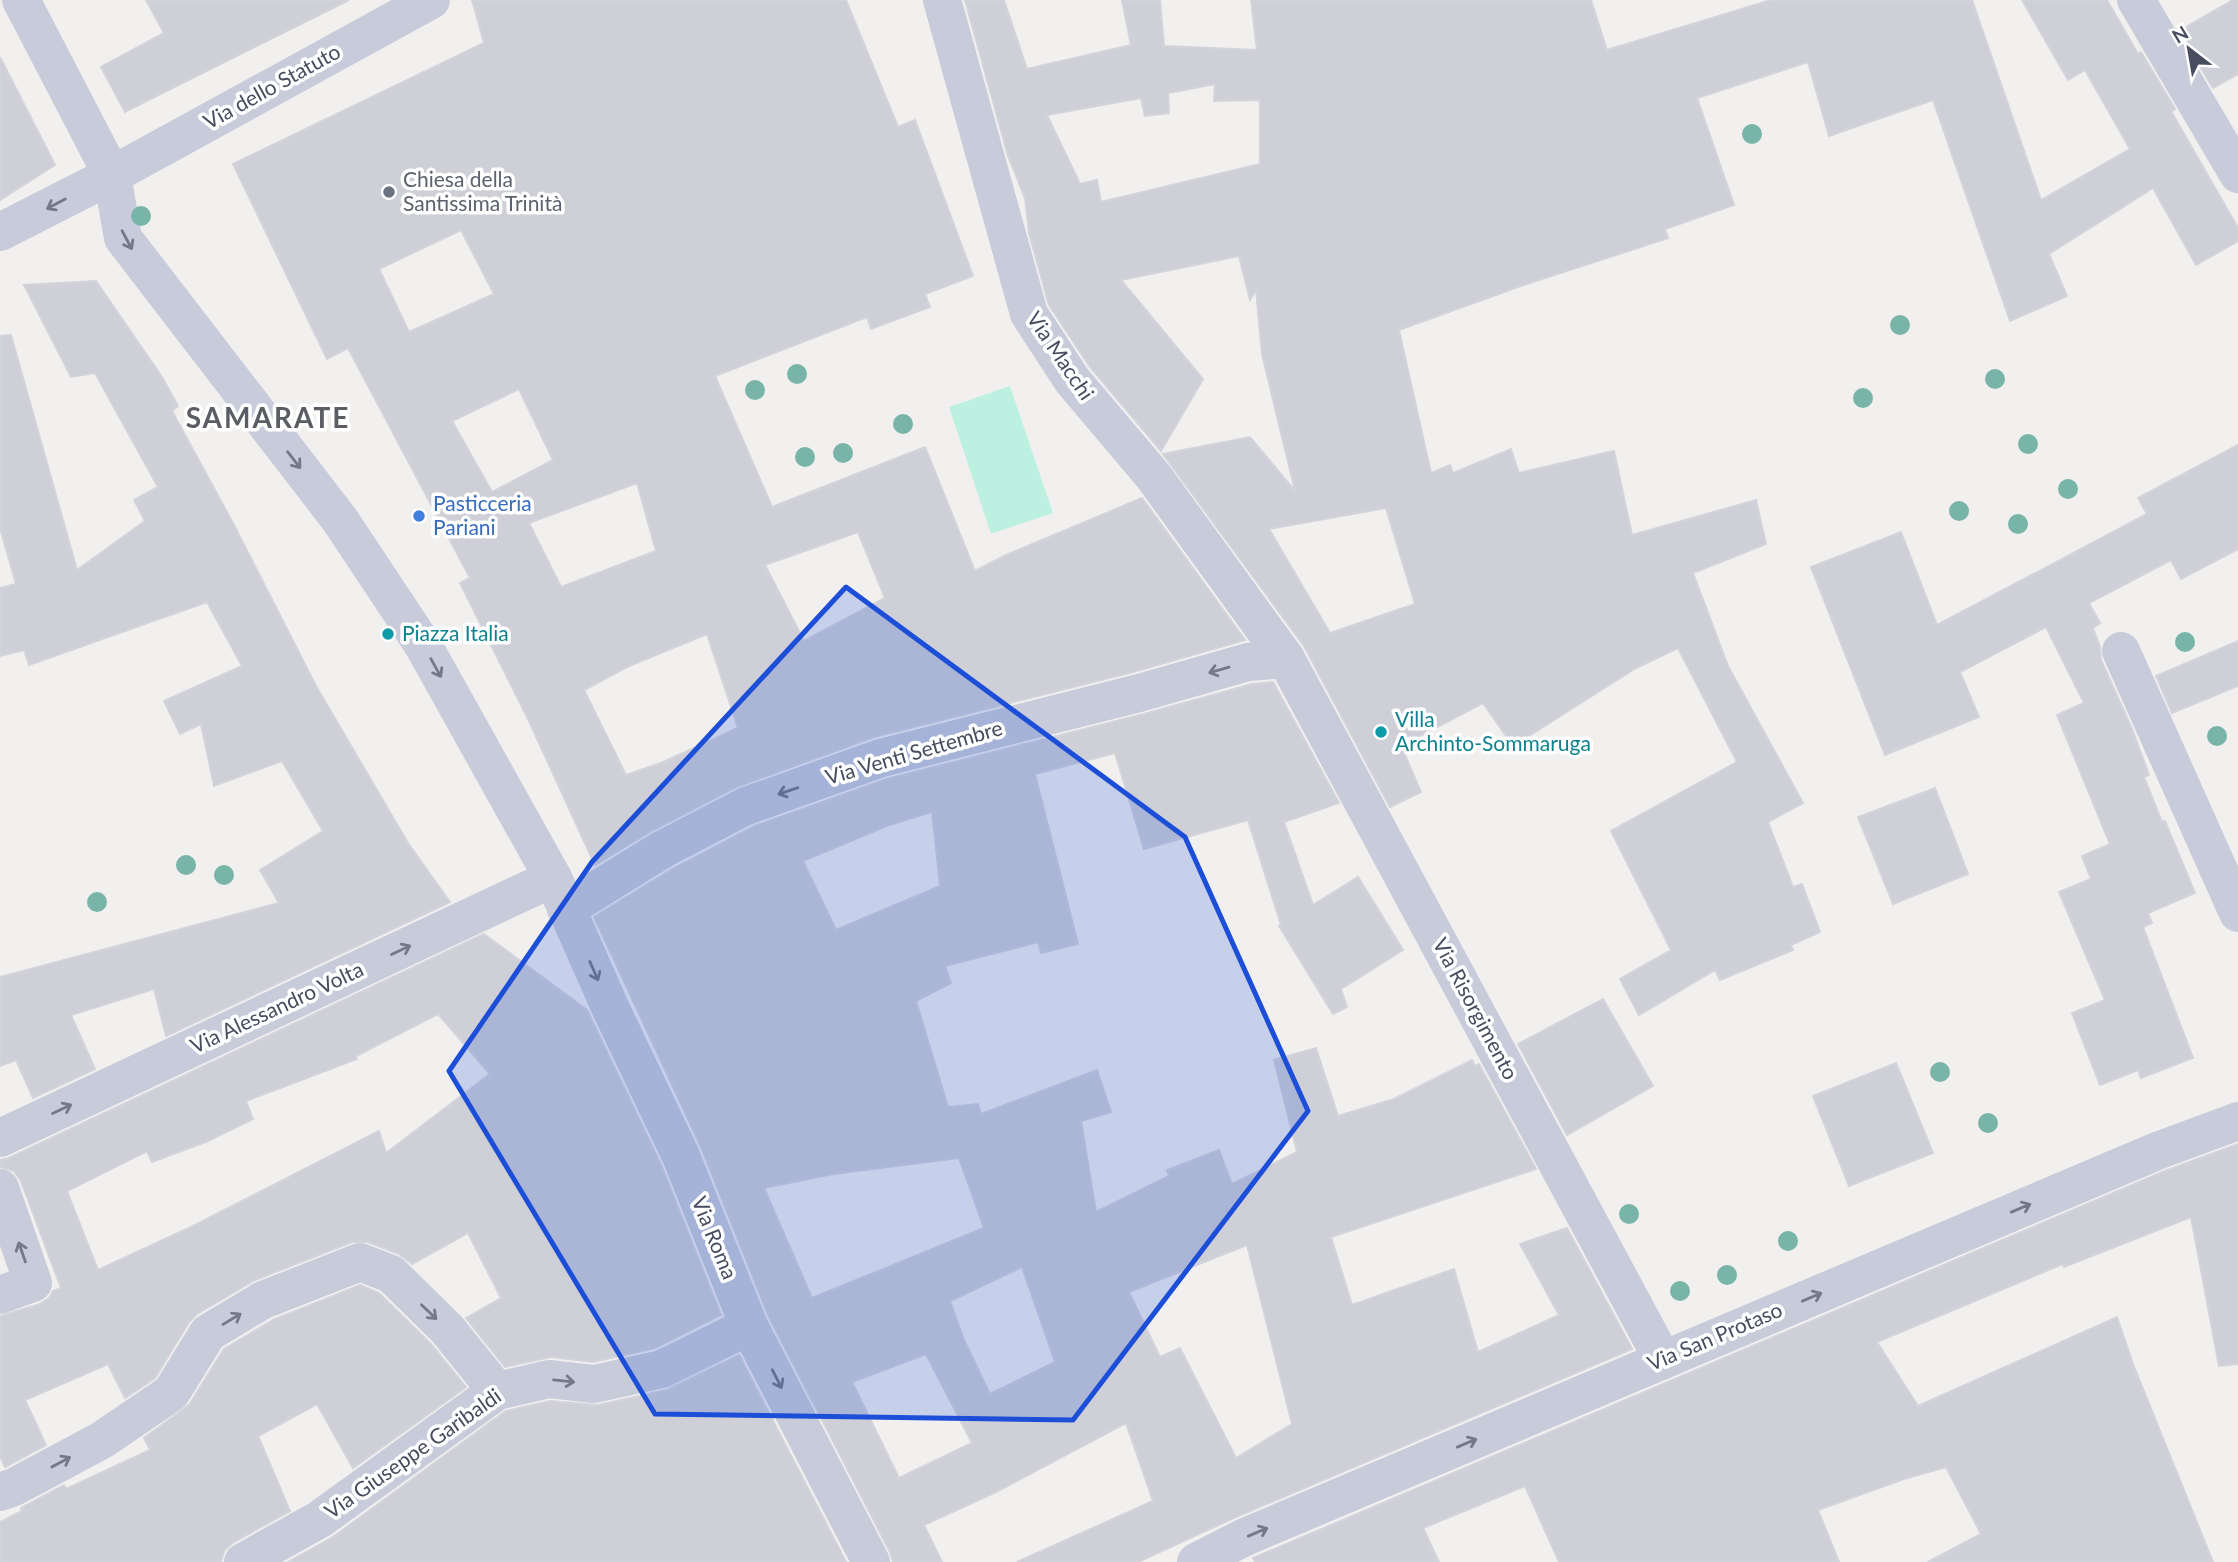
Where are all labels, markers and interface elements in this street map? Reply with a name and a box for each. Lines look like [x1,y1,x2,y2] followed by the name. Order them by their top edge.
[2154,14,2224,84] north arrow
[2168,20,2192,48] text: N
[199,38,344,134] street label: Via dello Statuto
[403,166,562,215] place label: Chiesa della Santissima Trinità
[381,184,397,200] marker: Chiesa della Santissima Trinità
[46,198,67,211] one-way arrow
[121,230,135,250] one-way arrow
[1023,306,1100,404] street label: Via Macchi
[186,400,350,434] district label: SAMARATE
[287,450,302,469] one-way arrow
[433,490,532,539] place label: Pasticceria Pariani
[411,508,427,524] marker: Pasticceria Pariani
[402,620,509,645] place label: Piazza Italia
[380,626,396,642] marker: Piazza Italia
[429,658,443,678] one-way arrow
[1208,664,1231,677] one-way arrow
[1395,706,1591,755] place label: Villa Archinto-Sommaruga
[822,714,1005,789] street label: Via Venti Settembre
[1373,724,1389,740] marker: Villa Archinto-Sommaruga
[778,786,800,798] one-way arrow
[1428,933,1524,1083] street label: Via Risorgimento
[390,943,411,956] one-way arrow
[186,956,367,1058] street label: Via Alessandro Volta
[588,960,601,981] one-way arrow
[51,1102,72,1116] one-way arrow
[687,1192,743,1283] street label: Via Roma
[2010,1201,2031,1214] one-way arrow
[15,1242,27,1264] one-way arrow
[1800,1289,1822,1302] one-way arrow
[1643,1296,1786,1375] street label: Via San Protaso
[421,1303,438,1320] one-way arrow
[221,1312,241,1326] one-way arrow
[771,1369,785,1389] one-way arrow
[552,1375,574,1388] one-way arrow
[319,1382,505,1523] street label: Via Giuseppe Garibaldi
[1456,1436,1477,1449] one-way arrow
[50,1455,71,1468] one-way arrow
[1246,1525,1268,1538] one-way arrow

